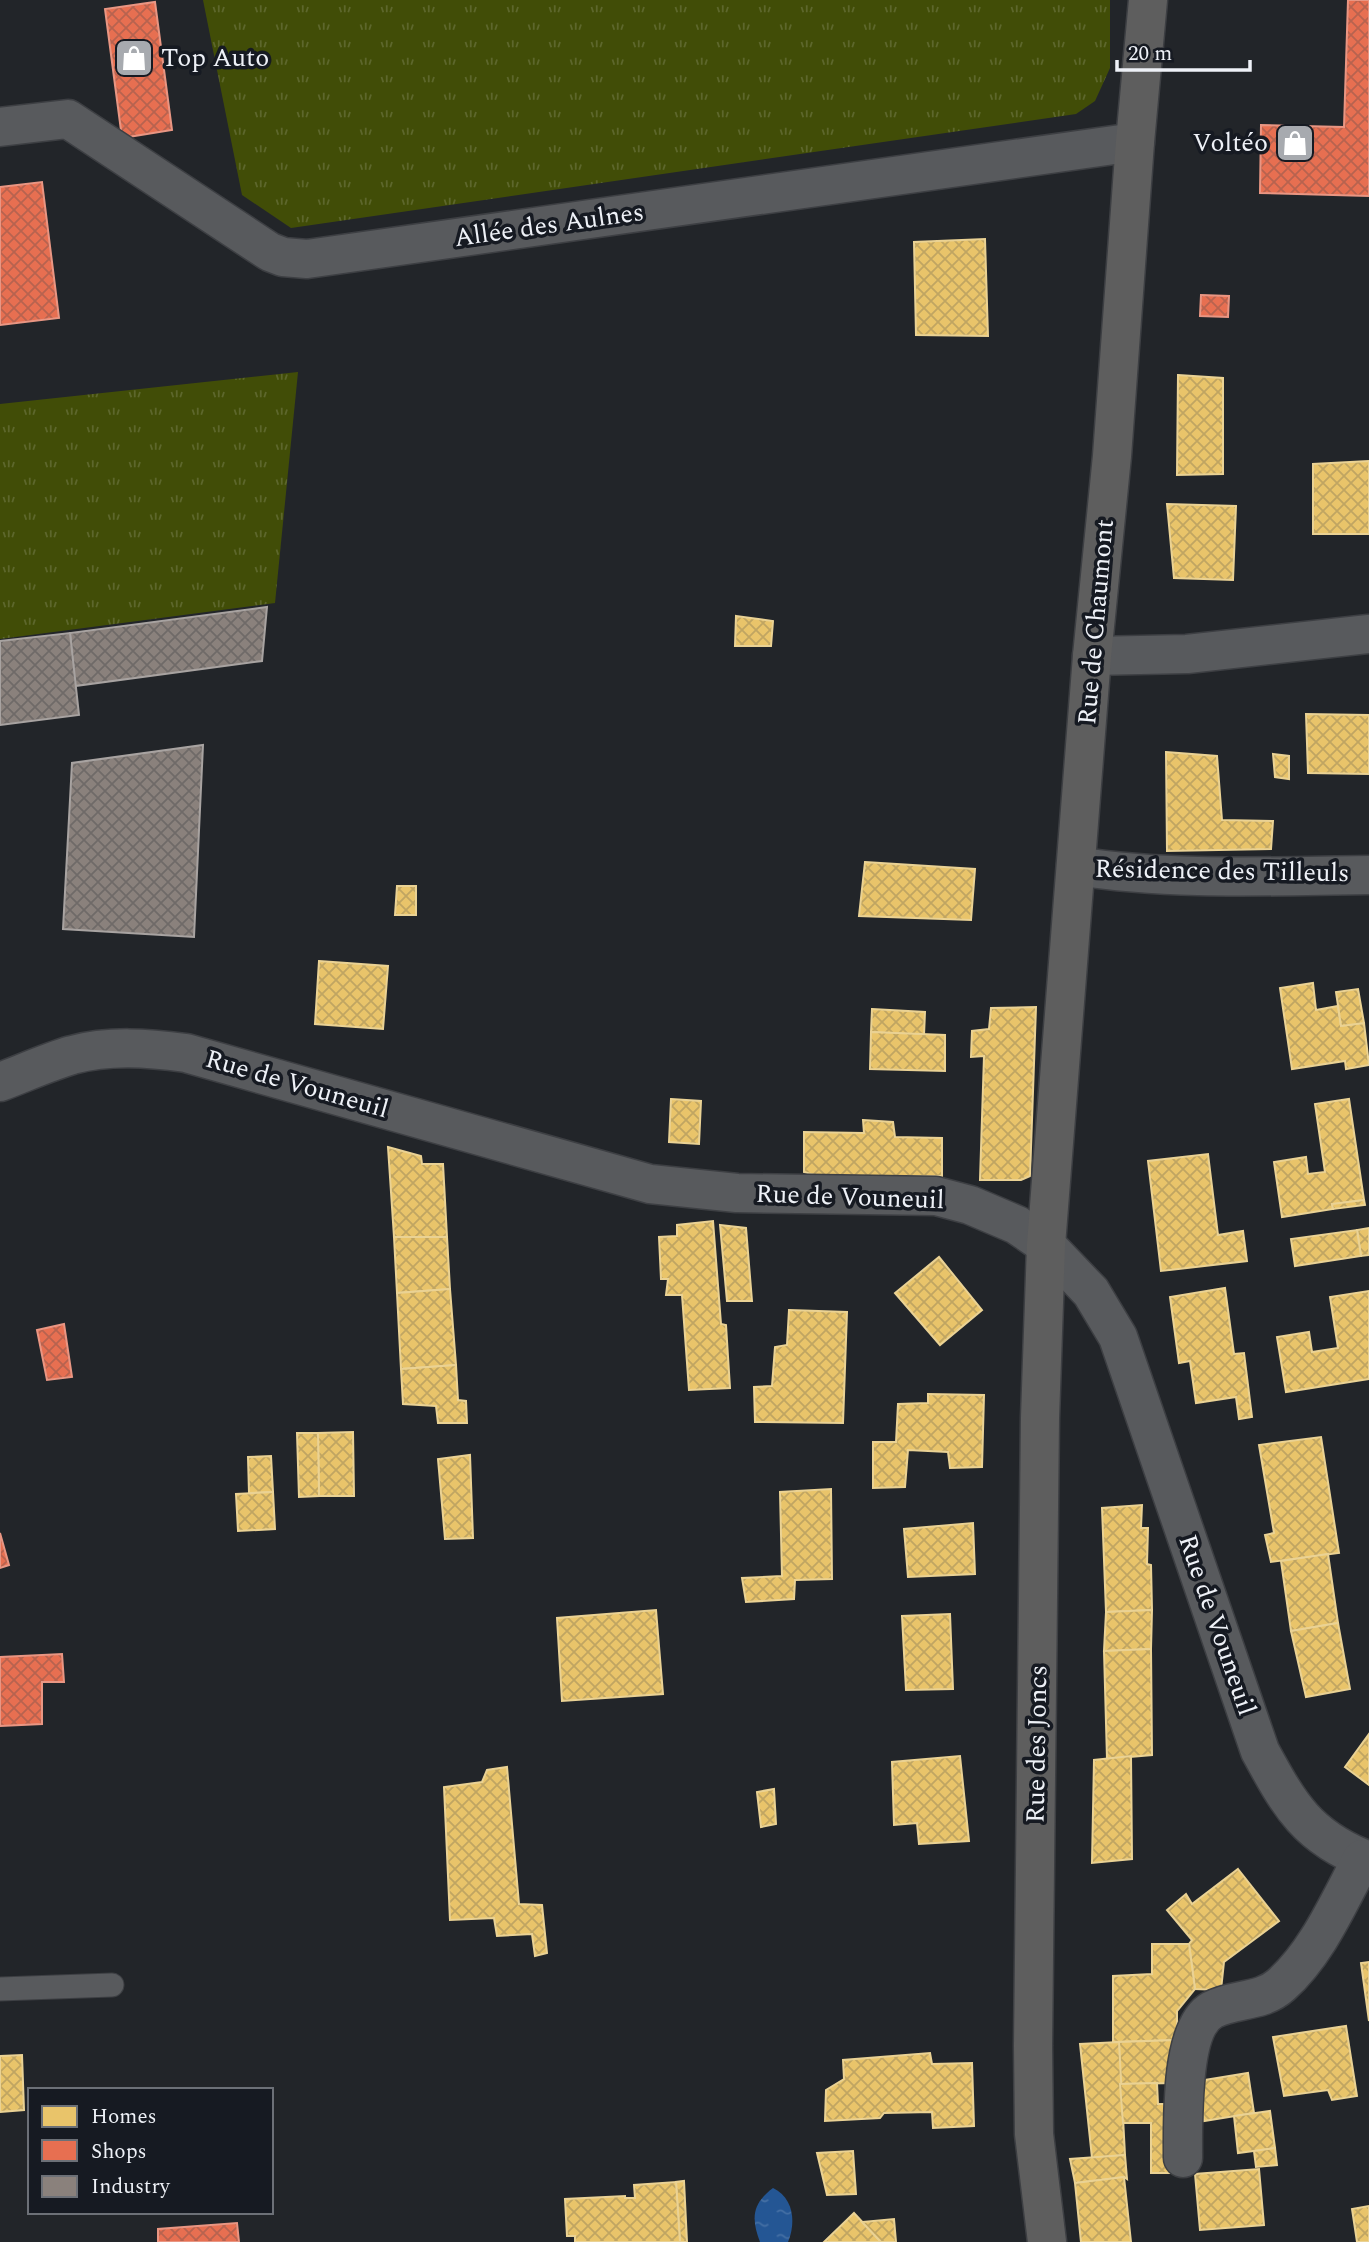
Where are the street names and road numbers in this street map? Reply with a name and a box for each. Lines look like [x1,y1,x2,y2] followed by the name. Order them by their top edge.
[452,192,646,258] street label: Allée des Aulnes
[1067,517,1125,727] street label: Rue de Chaumont
[1094,849,1350,893] street label: Résidence des Tilleuls
[201,1039,393,1129] street label: Rue de Vouneuil
[755,1174,945,1220] street label: Rue de Vouneuil
[1167,1529,1267,1721] street label: Rue de Vouneuil
[1016,1665,1058,1823] street label: Rue des Joncs

